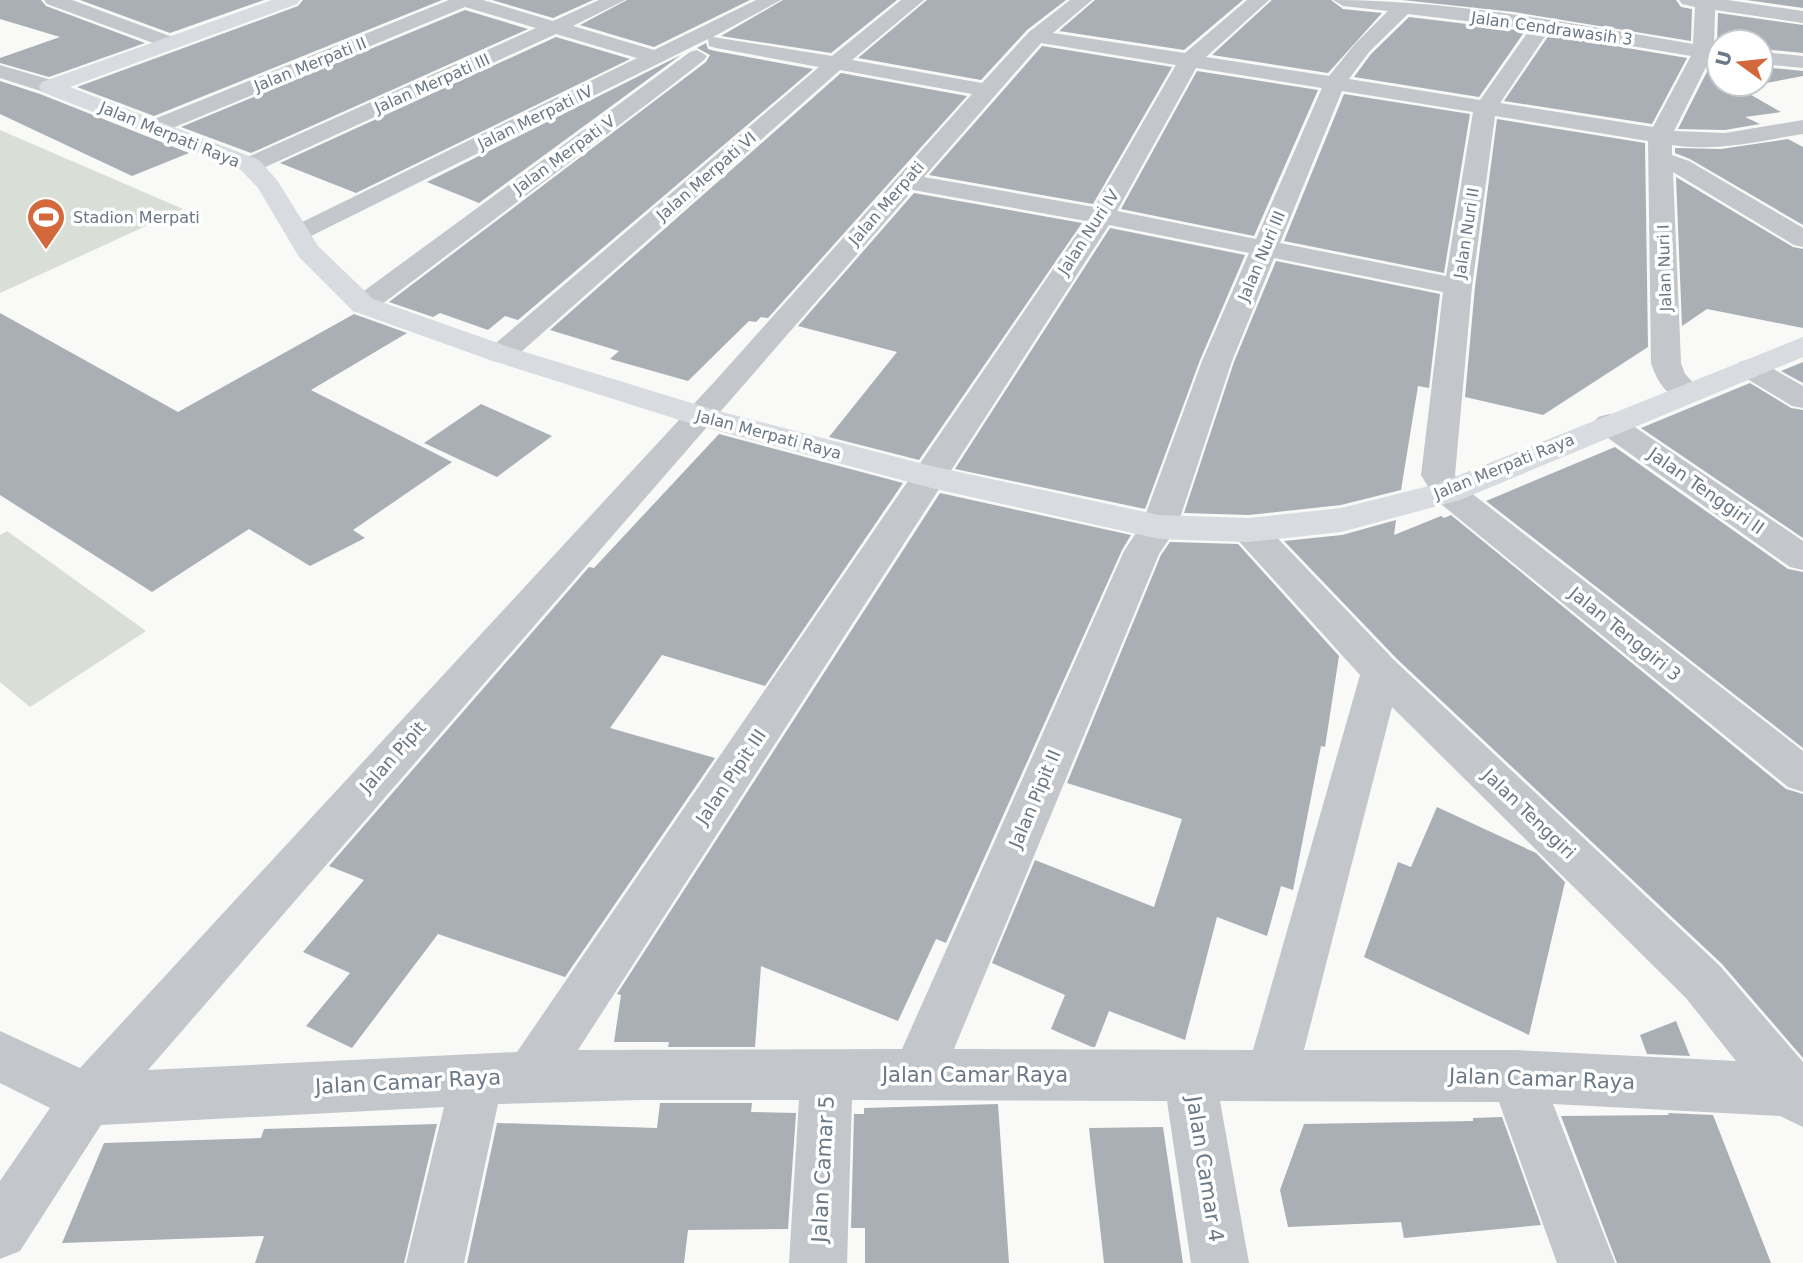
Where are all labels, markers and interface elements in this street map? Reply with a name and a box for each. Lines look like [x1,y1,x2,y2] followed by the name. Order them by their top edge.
[1469,8,1634,49] street label: Jalan Cendrawasih 3
[1705,28,1775,98] north arrow
[250,33,369,96] street label: Jalan Merpati II
[1711,48,1736,69] text: U
[371,50,493,118] street label: Jalan Merpati III
[474,81,596,154] street label: Jalan Merpati IV
[96,97,243,171] street label: Jalan Merpati Raya
[509,111,619,198] street label: Jalan Merpati V
[652,128,760,225] street label: Jalan Merpati VI
[844,158,928,250] street label: Jalan Merpati
[1053,186,1123,279] street label: Jalan Nuri IV
[1450,186,1483,281] street label: Jalan Nuri II
[25,196,67,251] sports icon: Stadion Merpati
[73,208,200,227] place label: Stadion Merpati
[1233,208,1289,305] street label: Jalan Nuri III
[1653,224,1676,313] street label: Jalan Nuri I
[693,406,844,463] street label: Jalan Merpati Raya
[1430,430,1577,504] street label: Jalan Merpati Raya
[1644,442,1768,538] street label: Jalan Tenggiri II
[1565,582,1685,685] street label: Jalan Tenggiri 3
[355,717,430,797] street label: Jalan Pipit
[691,725,770,829] street label: Jalan Pipit III
[1004,746,1065,852] street label: Jalan Pipit II
[1478,764,1580,863] street label: Jalan Tenggiri
[880,1063,1068,1087] street label: Jalan Camar Raya
[1447,1064,1635,1094] street label: Jalan Camar Raya
[312,1065,502,1099] street label: Jalan Camar Raya
[1181,1092,1228,1244] street label: Jalan Camar 4
[807,1095,839,1245] street label: Jalan Camar 5

